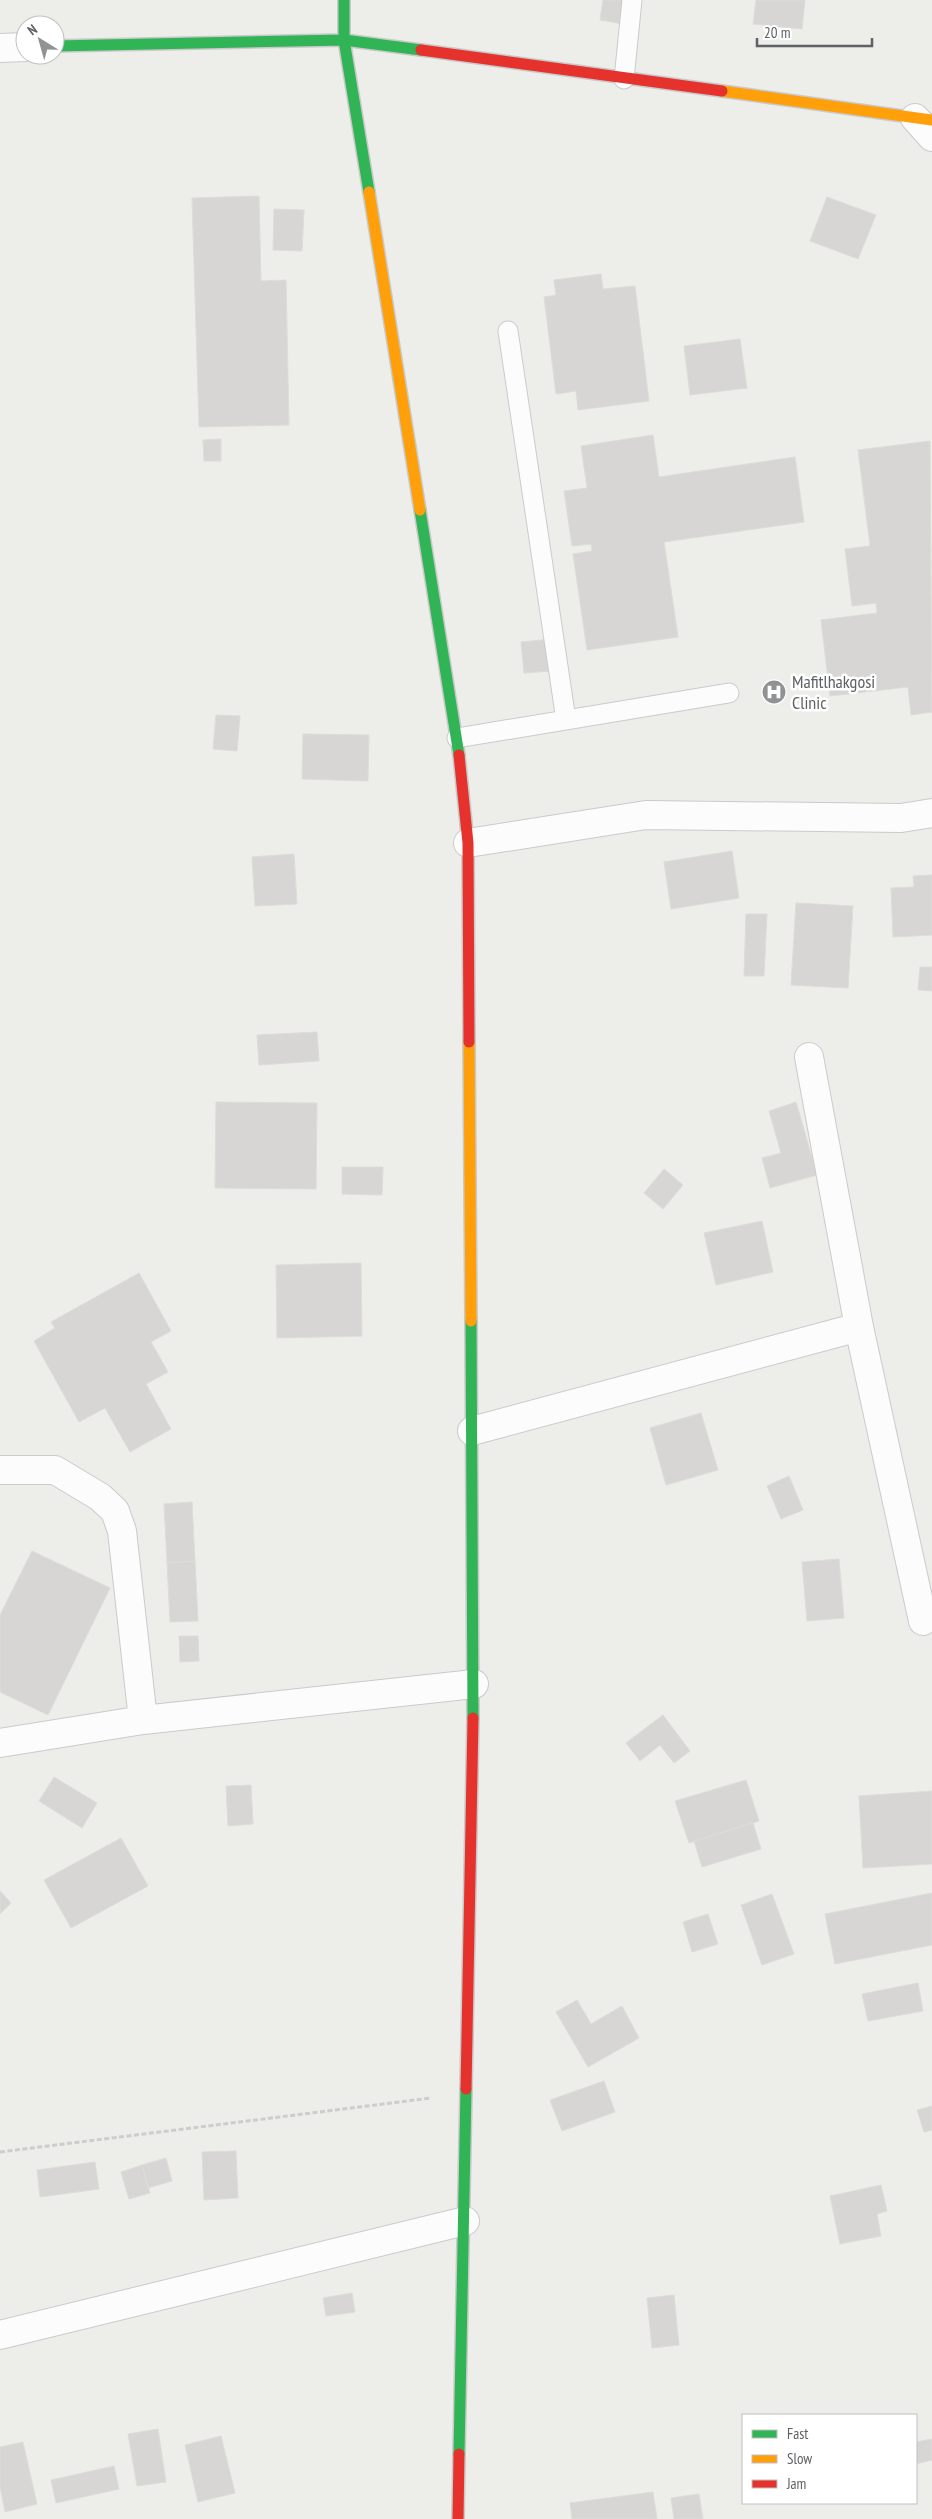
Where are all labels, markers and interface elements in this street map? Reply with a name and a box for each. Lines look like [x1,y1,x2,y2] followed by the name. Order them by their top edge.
[15,15,65,65] north arrow
[757,15,872,47] scale bar
[24,20,41,39] text: N
[764,23,790,42] text: 20 m
[792,670,875,714] place label: Mafitlhakgosi Clinic
[761,679,787,705] hospital icon: Mafitlhakgosi Clinic
[742,2414,917,2504] legend
[787,2424,808,2443] text: Fast
[787,2449,812,2468] text: Slow
[786,2474,806,2493] text: Jam

